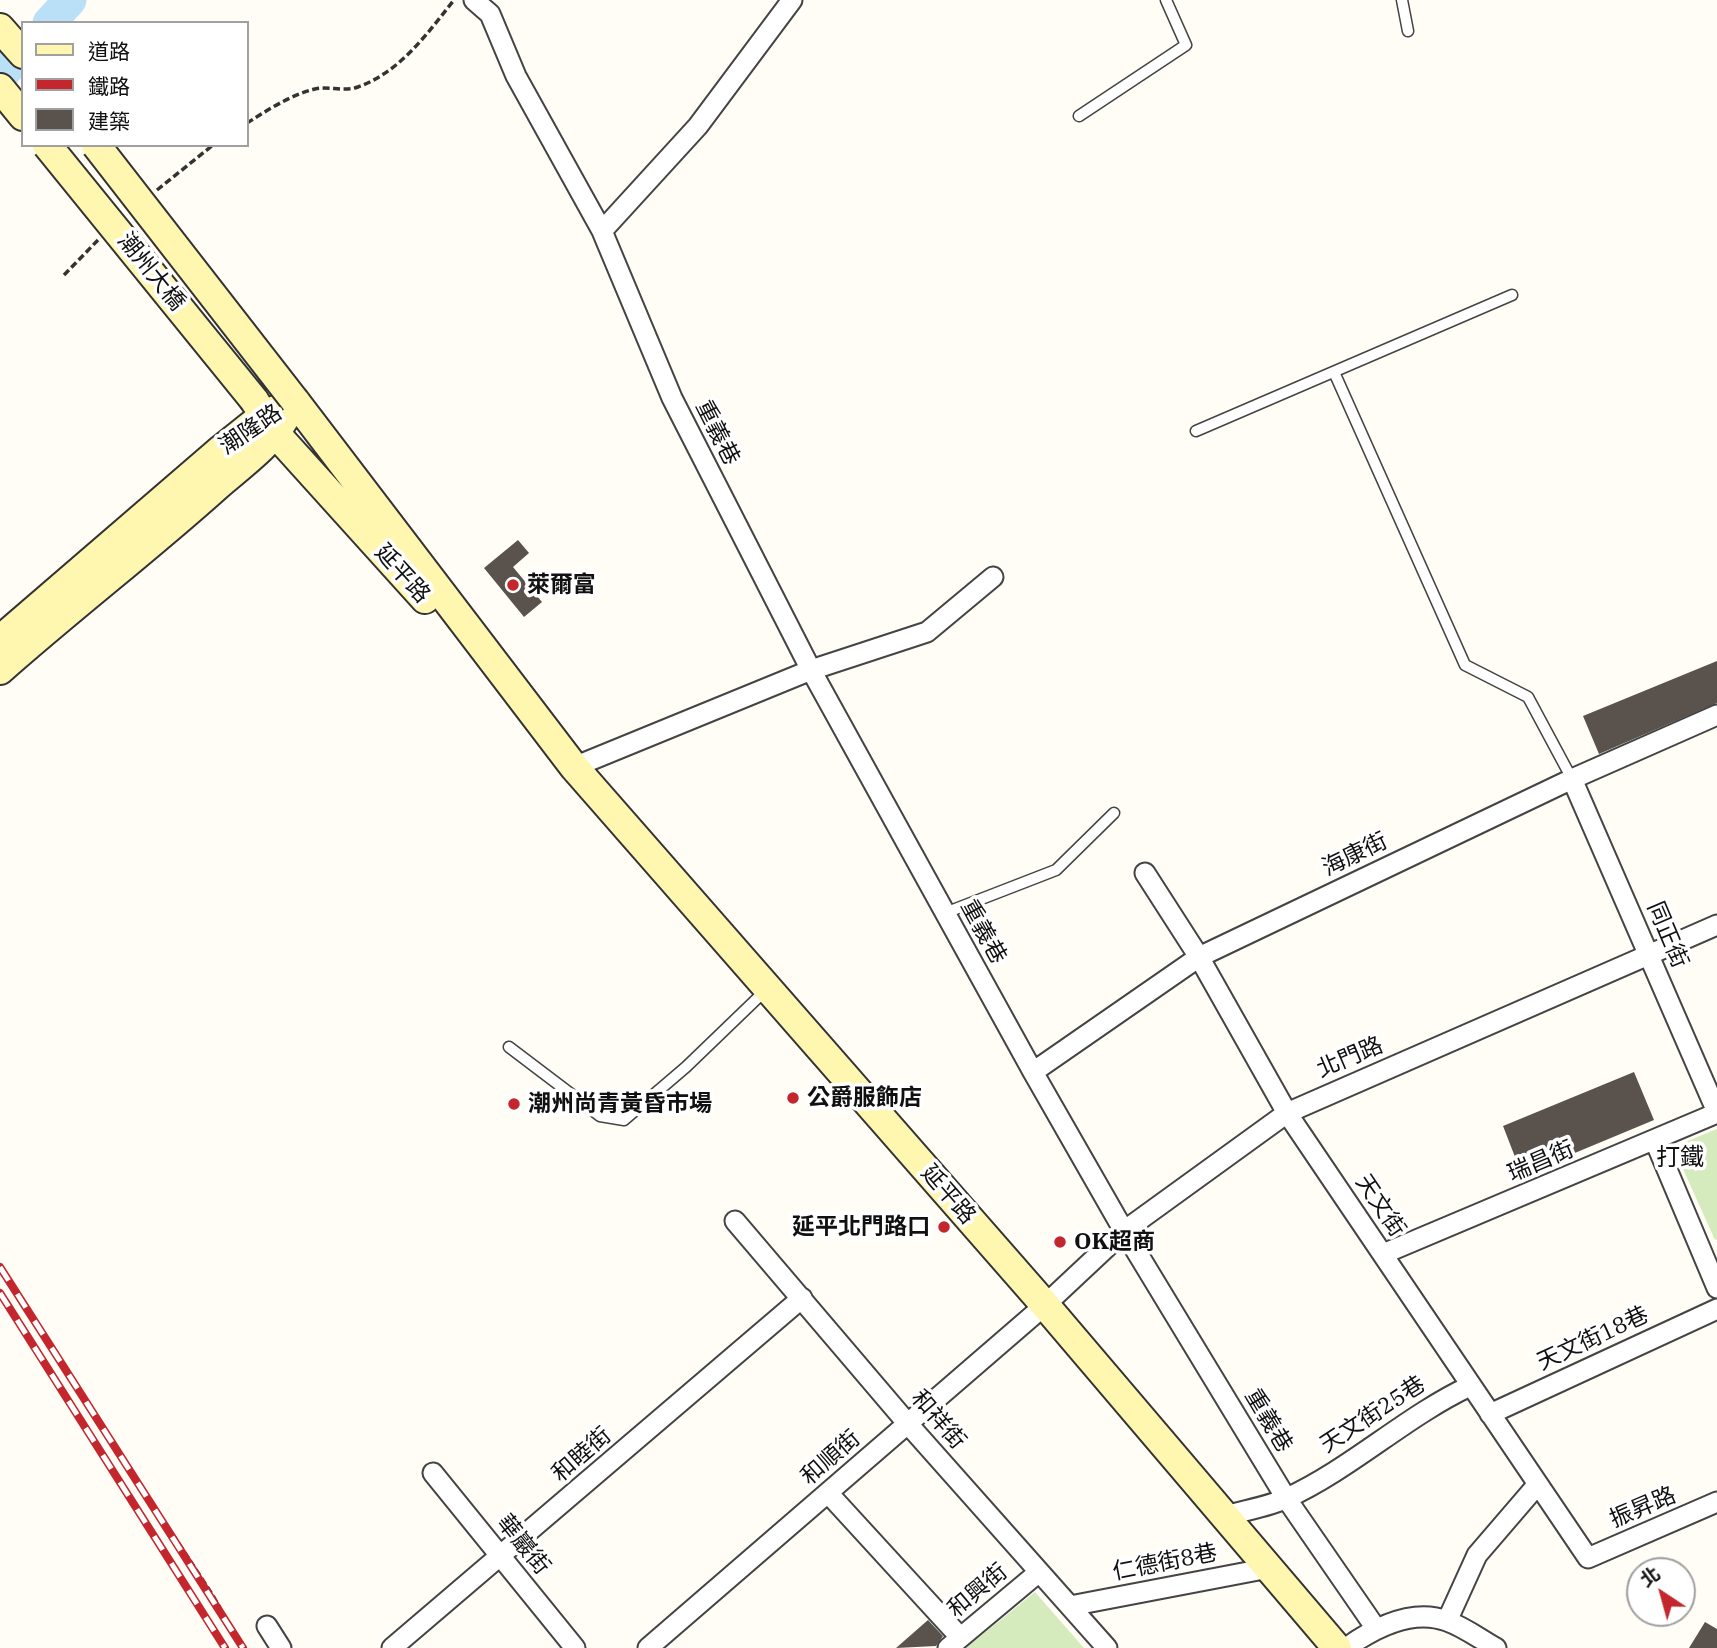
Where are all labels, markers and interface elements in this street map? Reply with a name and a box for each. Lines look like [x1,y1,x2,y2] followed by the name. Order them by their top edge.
[21,21,248,147] legend
[88,37,130,65] text: 道路
[88,72,130,100] text: 鐵路
[88,107,130,135] text: 建築
[111,228,191,316] street label: 潮州大橋
[689,396,745,470] street label: 重義巷
[215,399,287,461] street label: 潮隆路
[369,539,435,609] street label: 延平路
[527,571,596,599] place label: 萊爾富
[505,577,521,593] marker: 萊爾富
[1318,827,1392,883] street label: 海康街
[954,895,1012,969] street label: 重義巷
[1641,898,1693,972] street label: 同正街
[1313,1032,1387,1084] street label: 北門路
[807,1084,922,1112] place label: 公爵服飾店
[528,1090,712,1118] place label: 潮州尚青黃昏市場
[785,1090,801,1106] marker: 公爵服飾店
[506,1096,522,1112] marker: 潮州尚青黃昏市場
[1504,1136,1578,1188] street label: 瑞昌街
[1656,1144,1704,1172] district label: 打鐵
[915,1160,981,1230] street label: 延平路
[1349,1170,1411,1242] street label: 天文街
[792,1213,930,1241] place label: 延平北門路口
[936,1219,952,1235] marker: 延平北門路口
[1074,1228,1155,1256] place label: OK超商
[1052,1234,1068,1250] marker: OK超商
[1533,1301,1653,1377] street label: 天文街18巷
[1315,1371,1431,1459] street label: 天文街25巷
[1238,1384,1298,1458] street label: 重義巷
[905,1385,971,1455] street label: 和祥街
[547,1422,617,1488] street label: 和睦街
[796,1425,866,1491] street label: 和順街
[1606,1482,1680,1534] street label: 振昇路
[491,1510,555,1580] street label: 華巖街
[1110,1539,1220,1587] street label: 仁德街8巷
[1626,1557,1696,1627] north arrow
[943,1558,1013,1624] street label: 和興街
[1635,1561,1665,1592] text: 北

